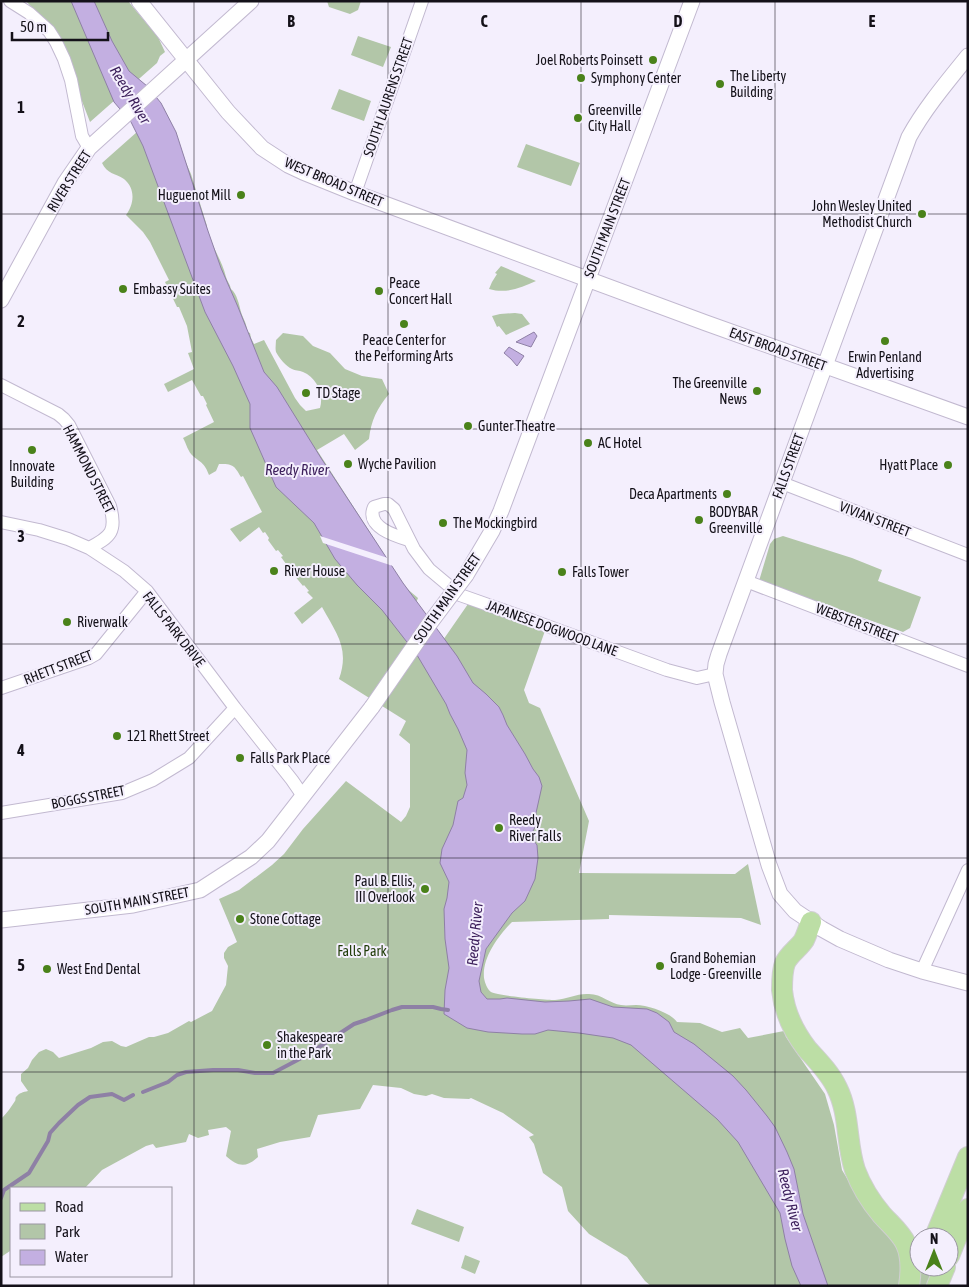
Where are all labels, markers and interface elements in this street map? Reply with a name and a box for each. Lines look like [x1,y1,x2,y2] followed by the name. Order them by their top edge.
[12,10,109,42] scale bar
[287,12,295,30] text: B
[480,12,488,30] text: C
[674,12,683,30] text: D
[869,12,876,30] text: E
[20,18,47,35] text: 50 m
[360,35,416,159] street label: SOUTH LAURENS STREET
[536,52,643,68] place label: Joel Roberts Poinsett
[647,54,659,66] marker: Joel Roberts Poinsett
[107,63,155,127] water label: Reedy River
[730,68,787,100] place label: The Liberty Building
[591,70,682,86] place label: Symphony Center
[575,72,587,84] marker: Symphony Center
[714,78,726,90] marker: The Liberty Building
[17,98,25,116] text: 1
[588,102,642,134] place label: Greenville City Hall
[572,112,584,124] marker: Greenville City Hall
[44,147,94,215] street label: RIVER STREET
[282,154,386,210] street label: WEST BROAD STREET
[581,176,633,280] street label: SOUTH MAIN STREET
[158,187,231,203] place label: Huguenot Mill
[235,189,247,201] marker: Huguenot Mill
[812,198,912,230] place label: John Wesley United Methodist Church
[916,208,928,220] marker: John Wesley United Methodist Church
[389,275,452,307] place label: Peace Concert Hall
[133,281,211,297] place label: Embassy Suites
[117,283,129,295] marker: Embassy Suites
[373,285,385,297] marker: Peace Concert Hall
[17,312,25,330] text: 2
[398,318,410,330] marker: Peace Center for the Performing Arts
[727,324,829,374] street label: EAST BROAD STREET
[355,332,453,364] place label: Peace Center for the Performing Arts
[879,335,891,347] marker: Erwin Penland Advertising
[848,349,922,381] place label: Erwin Penland Advertising
[672,375,747,407] place label: The Greenville News
[316,385,360,401] place label: TD Stage
[751,385,763,397] marker: The Greenville News
[300,387,312,399] marker: TD Stage
[478,418,555,434] place label: Gunter Theatre
[462,420,474,432] marker: Gunter Theatre
[60,422,118,516] street label: HAMMOND STREET
[769,431,807,501] street label: FALLS STREET
[598,435,642,451] place label: AC Hotel
[582,437,594,449] marker: AC Hotel
[26,444,38,456] marker: Innovate Building
[358,456,436,472] place label: Wyche Pavilion
[879,457,938,473] place label: Hyatt Place
[9,458,55,490] place label: Innovate Building
[342,458,354,470] marker: Wyche Pavilion
[942,459,954,471] marker: Hyatt Place
[265,461,330,478] water label: Reedy River
[629,486,717,502] place label: Deca Apartments
[721,488,733,500] marker: Deca Apartments
[837,498,913,540] street label: VIVIAN STREET
[709,504,763,536] place label: BODYBAR Greenville
[693,514,705,526] marker: BODYBAR Greenville
[453,515,537,531] place label: The Mockingbird
[437,517,449,529] marker: The Mockingbird
[17,527,25,545] text: 3
[410,550,484,646] street label: SOUTH MAIN STREET
[284,563,345,579] place label: River House
[572,564,629,580] place label: Falls Tower
[268,565,280,577] marker: River House
[556,566,568,578] marker: Falls Tower
[140,588,208,670] street label: FALLS PARK DRIVE
[484,597,620,659] street label: JAPANESE DOGWOOD LANE
[814,600,900,646] street label: WEBSTER STREET
[77,614,128,630] place label: Riverwalk
[61,616,73,628] marker: Riverwalk
[21,647,95,687] street label: RHETT STREET
[127,728,210,744] place label: 121 Rhett Street
[111,730,123,742] marker: 121 Rhett Street
[16,741,25,759] text: 4
[250,750,330,766] place label: Falls Park Place
[234,752,246,764] marker: Falls Park Place
[50,782,126,812] street label: BOGGS STREET
[509,812,562,844] place label: Reedy River Falls
[493,822,505,834] marker: Reedy River Falls
[354,873,415,905] place label: Paul B. Ellis, III Overlook
[419,883,431,895] marker: Paul B. Ellis, III Overlook
[84,884,190,918] street label: SOUTH MAIN STREET
[463,901,486,967] water label: Reedy River
[250,911,321,927] place label: Stone Cottage
[234,913,246,925] marker: Stone Cottage
[337,943,387,959] park label: Falls Park
[670,950,762,982] place label: Grand Bohemian Lodge - Greenville
[17,956,25,974] text: 5
[654,960,666,972] marker: Grand Bohemian Lodge - Greenville
[57,961,141,977] place label: West End Dental
[41,963,53,975] marker: West End Dental
[277,1029,343,1061] place label: Shakespeare in the Park
[261,1039,273,1051] marker: Shakespeare in the Park
[774,1167,807,1234] water label: Reedy River
[10,1187,172,1277] legend
[55,1198,84,1215] text: Road
[55,1223,80,1240] text: Park
[909,1227,959,1277] north arrow
[930,1231,938,1247] text: N
[55,1248,88,1265] text: Water

